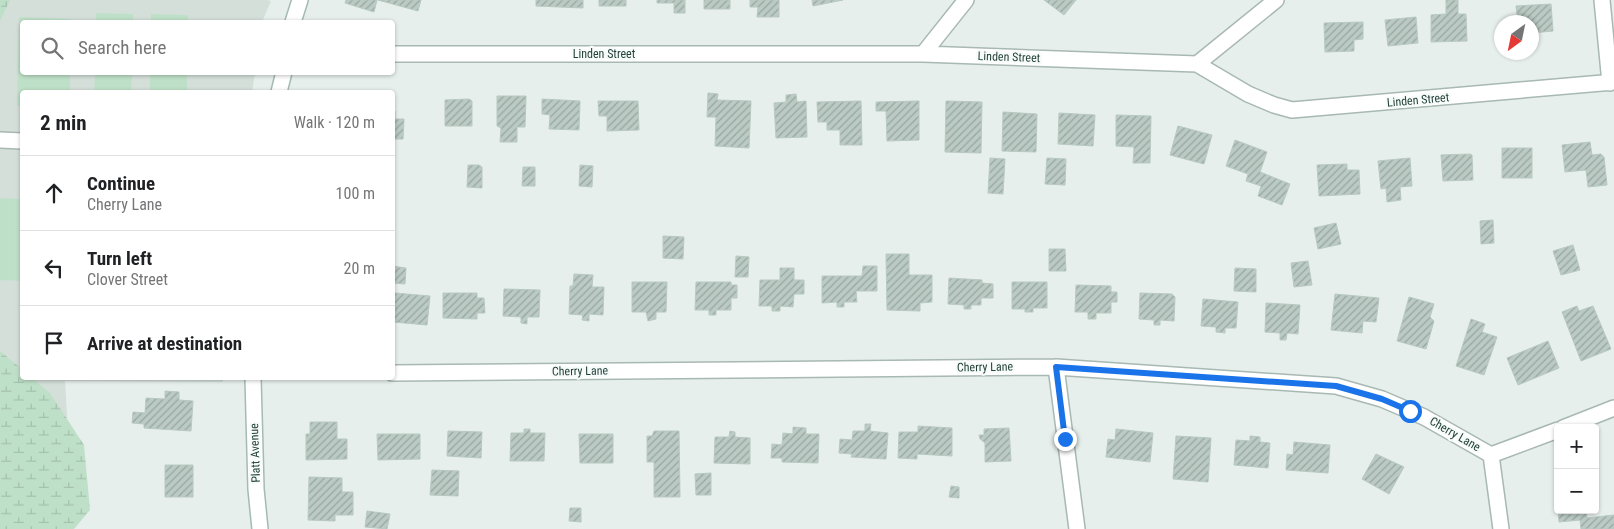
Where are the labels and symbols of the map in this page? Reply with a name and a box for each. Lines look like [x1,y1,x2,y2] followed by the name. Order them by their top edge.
[1494,15,1539,60] north arrow
[573,47,636,61] street label: Linden Street
[978,49,1041,65] street label: Linden Street
[1386,90,1450,110] street label: Linden Street
[957,360,1014,374] street label: Cherry Lane
[552,364,609,378] street label: Cherry Lane
[1399,400,1422,423] route start
[1427,414,1483,454] street label: Cherry Lane
[247,423,263,483] street label: Platt Avenue
[1054,428,1077,451] route end

